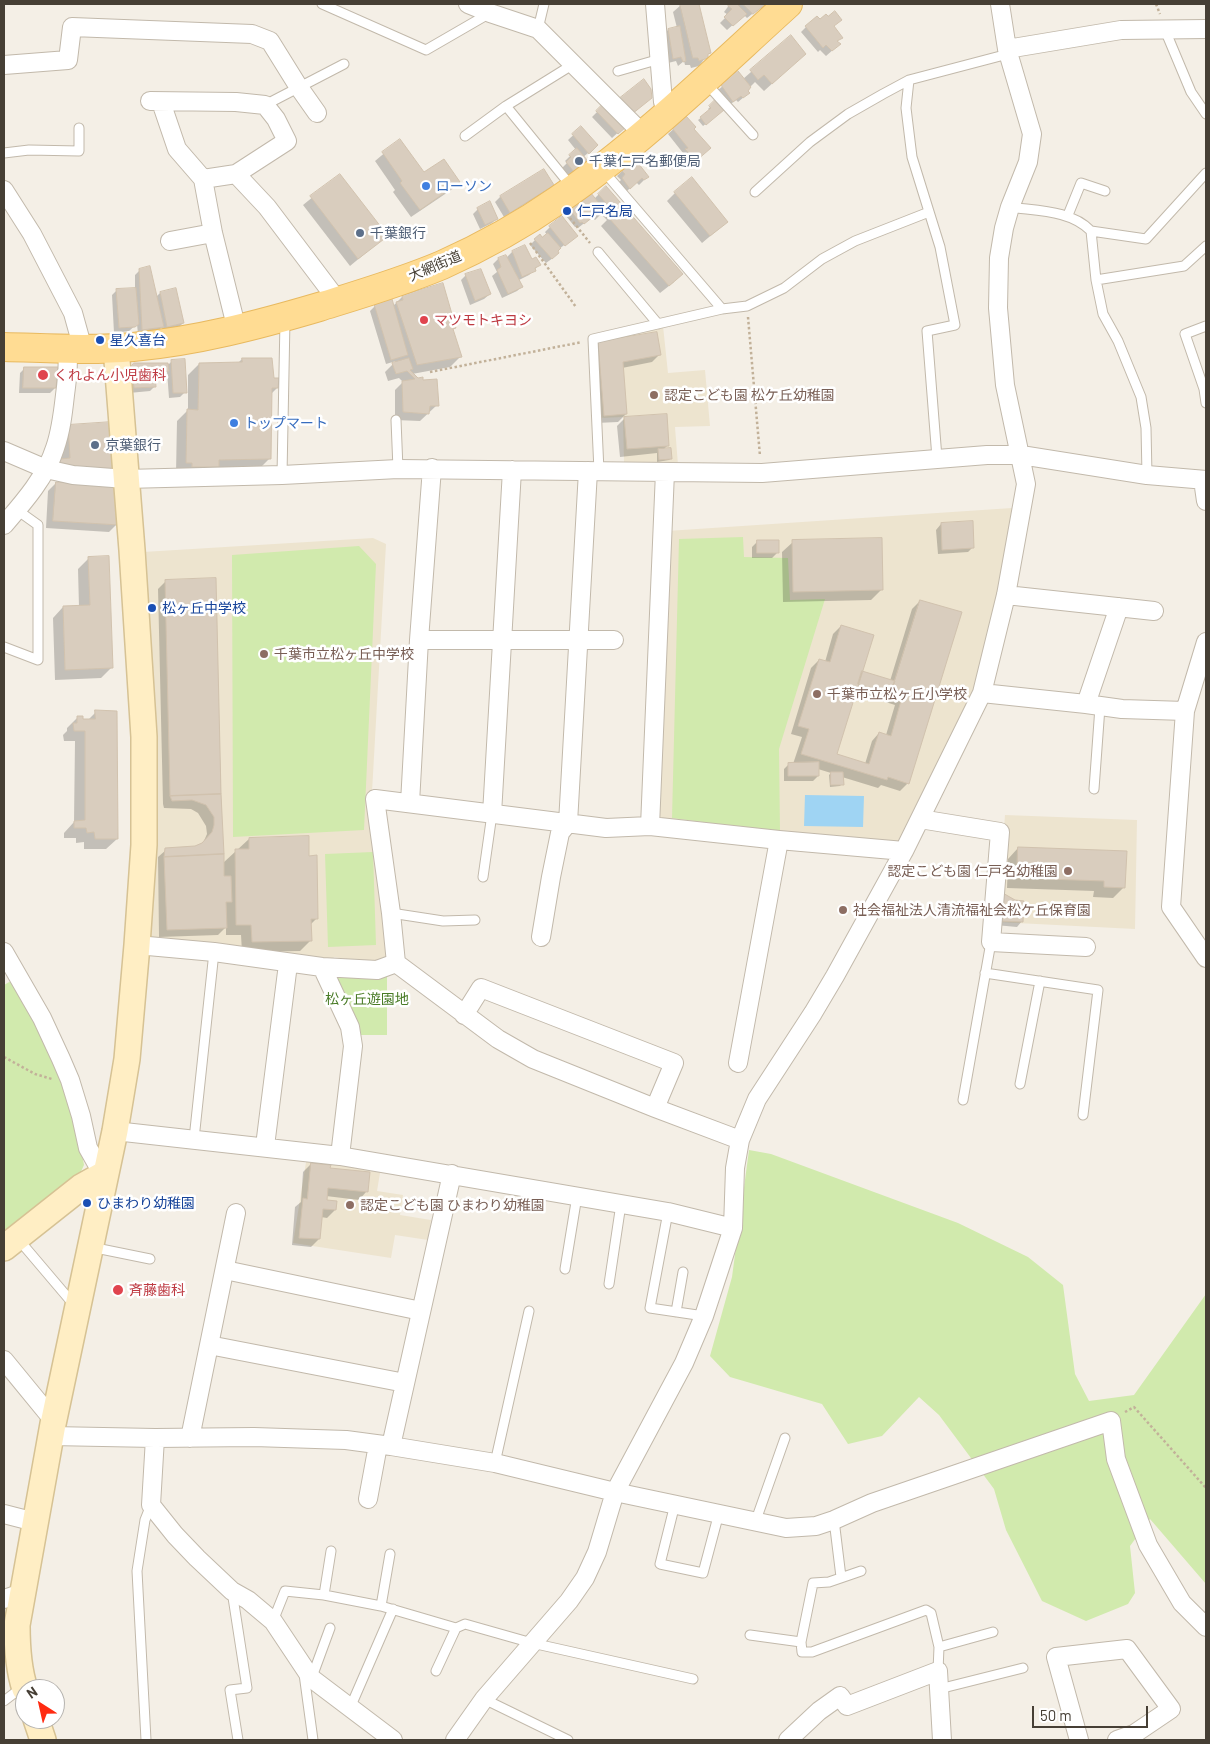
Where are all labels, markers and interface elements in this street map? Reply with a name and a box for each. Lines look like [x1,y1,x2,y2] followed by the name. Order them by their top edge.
[589,153,701,169] place label: 千葉仁戸名郵便局
[573,155,585,167] marker: 千葉仁戸名郵便局
[436,178,492,194] place label: ローソン
[420,180,432,192] marker: ローソン
[577,203,633,219] place label: 仁戸名局
[561,205,573,217] marker: 仁戸名局
[370,225,426,241] place label: 千葉銀行
[354,227,366,239] marker: 千葉銀行
[406,247,464,285] street label: 大網街道
[434,312,532,328] place label: マツモトキヨシ
[418,314,430,326] marker: マツモトキヨシ
[110,332,166,348] place label: 星久喜台
[94,334,106,346] marker: 星久喜台
[54,367,166,383] place label: くれよん小児歯科
[36,368,50,382] marker: くれよん小児歯科
[664,387,835,403] place label: 認定こども園 松ケ丘幼稚園
[648,389,660,401] marker: 認定こども園 松ケ丘幼稚園
[244,415,328,431] place label: トップマート
[228,417,240,429] marker: トップマート
[105,437,161,453] place label: 京葉銀行
[89,439,101,451] marker: 京葉銀行
[162,600,246,616] place label: 松ヶ丘中学校
[146,602,158,614] marker: 松ヶ丘中学校
[274,646,414,662] place label: 千葉市立松ヶ丘中学校
[258,648,270,660] marker: 千葉市立松ヶ丘中学校
[827,686,967,702] place label: 千葉市立松ヶ丘小学校
[811,688,823,700] marker: 千葉市立松ヶ丘小学校
[887,863,1058,879] place label: 認定こども園 仁戸名幼稚園
[1062,865,1074,877] marker: 認定こども園 仁戸名幼稚園
[853,902,1091,918] place label: 社会福祉法人清流福祉会松ケ丘保育園
[837,904,849,916] marker: 社会福祉法人清流福祉会松ケ丘保育園
[325,991,409,1007] park label: 松ヶ丘遊園地
[97,1195,195,1211] place label: ひまわり幼稚園
[81,1197,93,1209] marker: ひまわり幼稚園
[360,1197,545,1213] place label: 認定こども園 ひまわり幼稚園
[344,1199,356,1211] marker: 認定こども園 ひまわり幼稚園
[129,1282,185,1298] place label: 斉藤歯科
[111,1283,125,1297] marker: 斉藤歯科
[15,1679,65,1729] north arrow
[23,1682,40,1702] text: N
[1035,1696,1151,1728] scale bar
[1040,1706,1072,1724] text: 50 m

